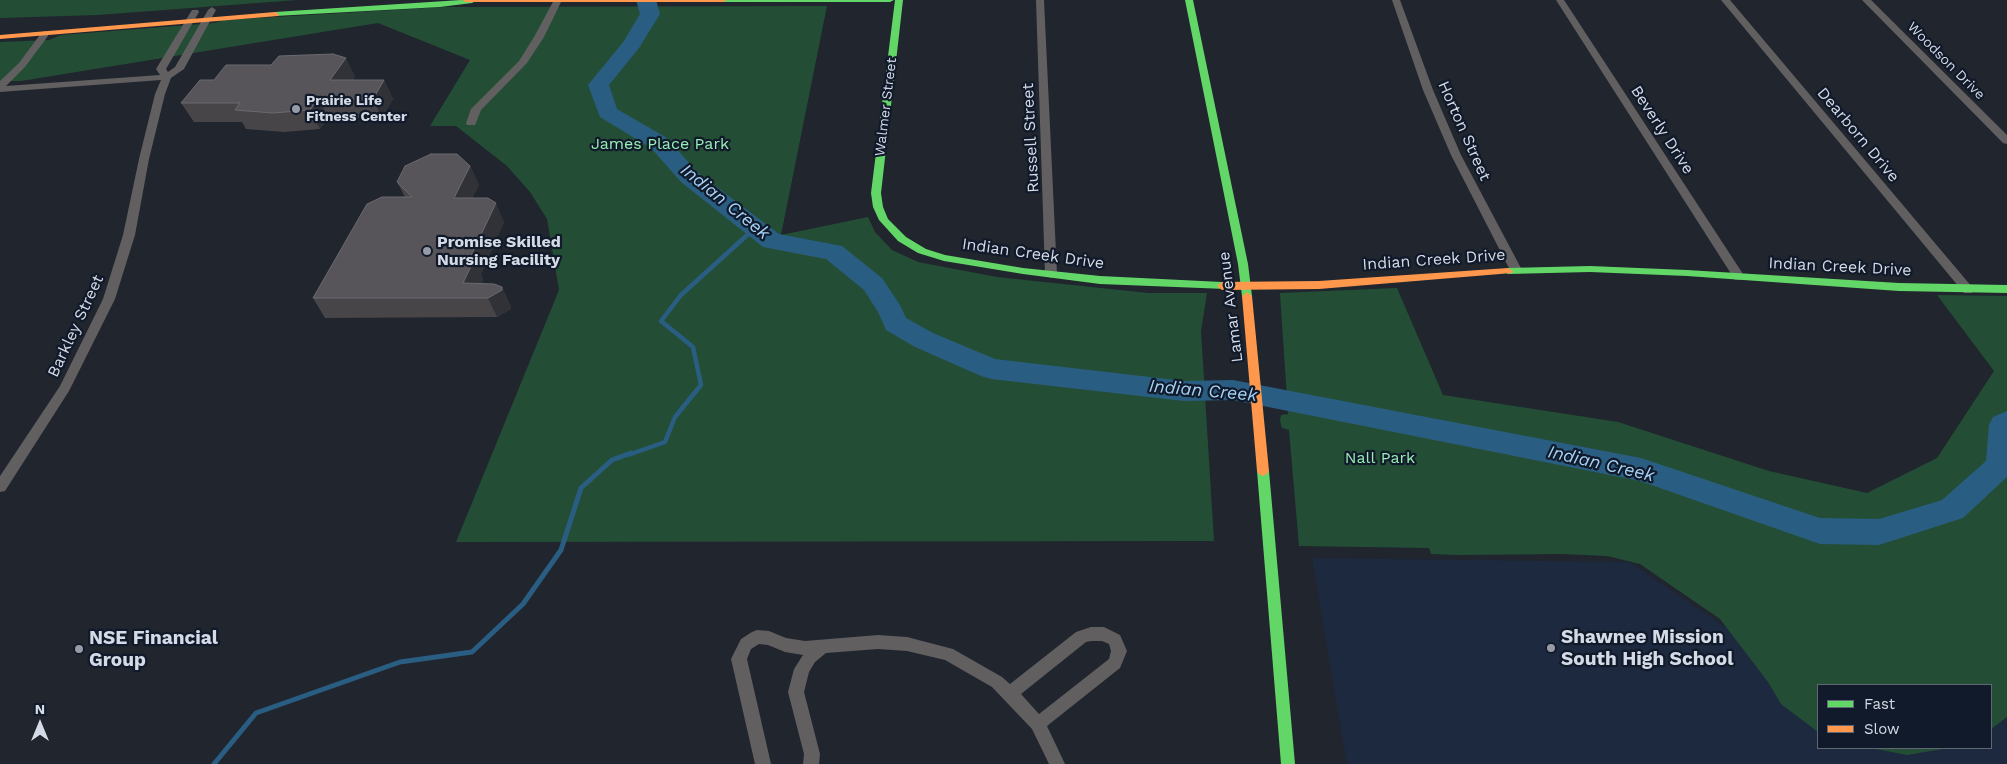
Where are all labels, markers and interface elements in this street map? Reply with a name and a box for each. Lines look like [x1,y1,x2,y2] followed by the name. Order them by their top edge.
[1904,19,1988,103] street label: Woodson Drive
[872,57,900,157] street label: Walmer Street
[1433,78,1495,184] street label: Horton Street
[1626,82,1698,178] street label: Beverly Drive
[1019,83,1043,193] street label: Russell Street
[1813,84,1903,186] street label: Dearborn Drive
[306,93,407,125] place label: Prairie Life Fitness Center
[290,103,302,115] marker: Prairie Life Fitness Center
[591,134,729,154] park label: James Place Park
[676,159,774,245] water label: Indian Creek
[437,232,561,270] place label: Promise Skilled Nursing Facility
[961,235,1105,273] street label: Indian Creek Drive
[421,245,433,257] marker: Promise Skilled Nursing Facility
[1362,245,1506,275] street label: Indian Creek Drive
[1215,250,1247,364] street label: Lamar Avenue
[1768,254,1912,280] street label: Indian Creek Drive
[44,272,108,380] street label: Barkley Street
[1148,376,1258,406] water label: Indian Creek
[1546,441,1656,487] water label: Indian Creek
[1345,448,1415,468] park label: Nall Park
[1561,626,1733,670] place label: Shawnee Mission South High School
[89,627,218,671] place label: NSE Financial Group
[1545,642,1557,654] marker: Shawnee Mission South High School
[73,643,85,655] marker: NSE Financial Group
[1817,684,1992,749] legend
[1864,695,1895,713] text: Fast
[15,699,65,749] north arrow
[35,701,45,717] text: N
[1864,720,1900,738] text: Slow

